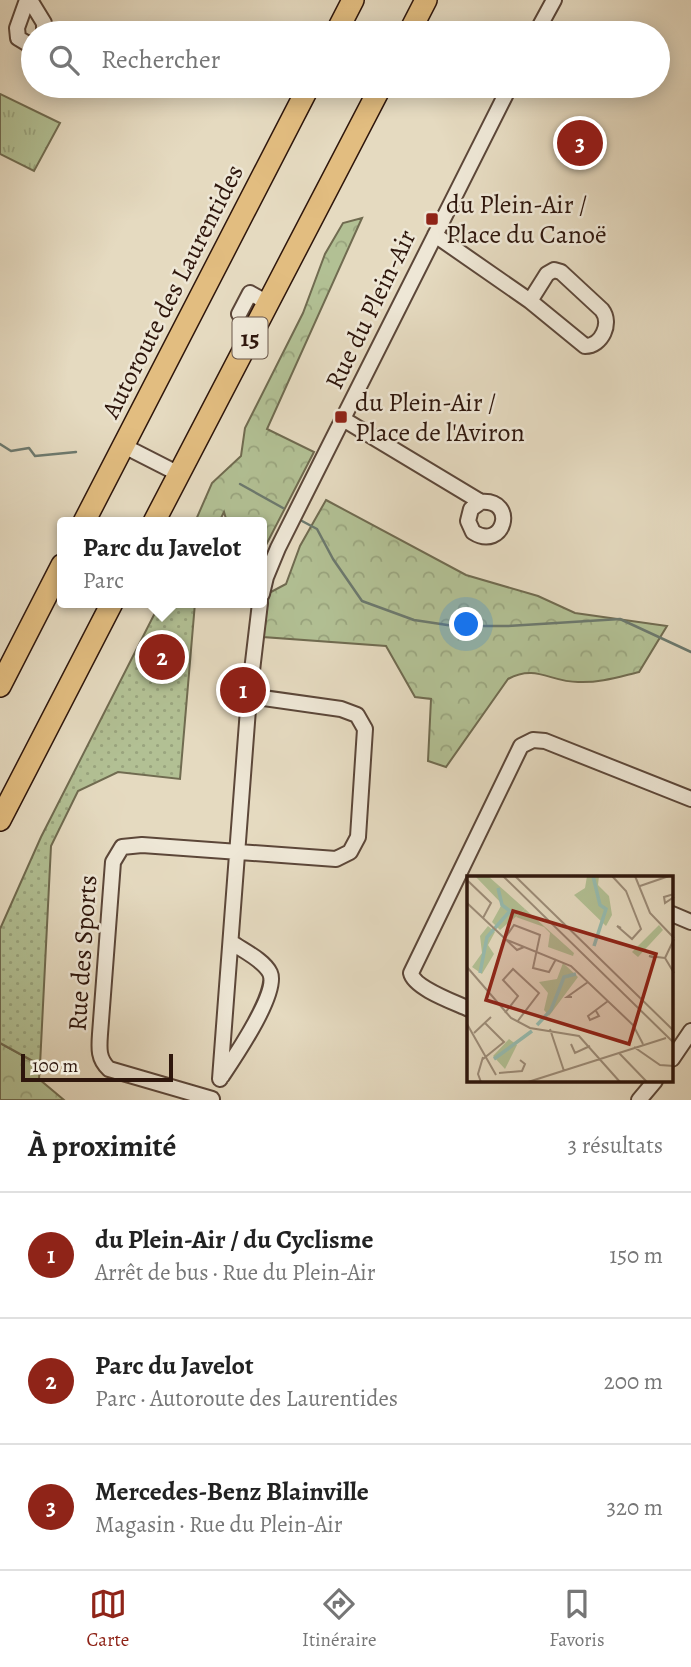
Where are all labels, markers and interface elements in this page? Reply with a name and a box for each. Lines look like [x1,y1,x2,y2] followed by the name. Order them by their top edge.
[21,21,670,98] search box
[45,41,83,79] icon: search
[101,42,221,77] text: Rechercher
[557,117,603,169] pin: 3
[93,158,252,425] street label: Autoroute des Laurentides
[446,187,607,252] place label: du Plein-Air / Place du Canoë
[424,211,440,227] marker: du Plein-Air / Place du Canoë
[317,224,424,395] street label: Rue du Plein-Air
[232,318,268,358] road number: 15
[355,385,525,450] place label: du Plein-Air / Place de l'Aviron
[333,409,349,425] marker: du Plein-Air / Place de l'Aviron
[57,517,267,608] popup
[83,530,241,565] text: Parc du Javelot
[83,565,124,596] text: Parc
[449,607,483,641] your location
[139,631,185,683] pin: 2
[220,664,266,716] pin: 1
[60,874,105,1032] street label: Rue des Sports
[467,876,674,1082] inset map
[21,1051,173,1083] scale bar
[32,1053,78,1079] text: 100 m
[28,1126,176,1166] text: À proximité
[568,1130,663,1161] text: 3 résultats
[95,1222,373,1257] text: du Plein-Air / du Cyclisme
[47,1240,55,1271] text: 1
[609,1240,663,1271] text: 150 m
[95,1257,376,1288] text: Arrêt de bus · Rue du Plein-Air
[95,1348,254,1383] text: Parc du Javelot
[45,1366,57,1397] text: 2
[604,1366,663,1397] text: 200 m
[95,1383,398,1414] text: Parc · Autoroute des Laurentides
[95,1474,369,1509] text: Mercedes-Benz Blainville
[46,1492,56,1523] text: 3
[607,1492,663,1523] text: 320 m
[95,1509,342,1540] text: Magasin · Rue du Plein-Air
[86,1585,129,1653] tab: Carte
[302,1585,376,1653] tab: Itinéraire
[549,1585,605,1653] tab: Favoris

